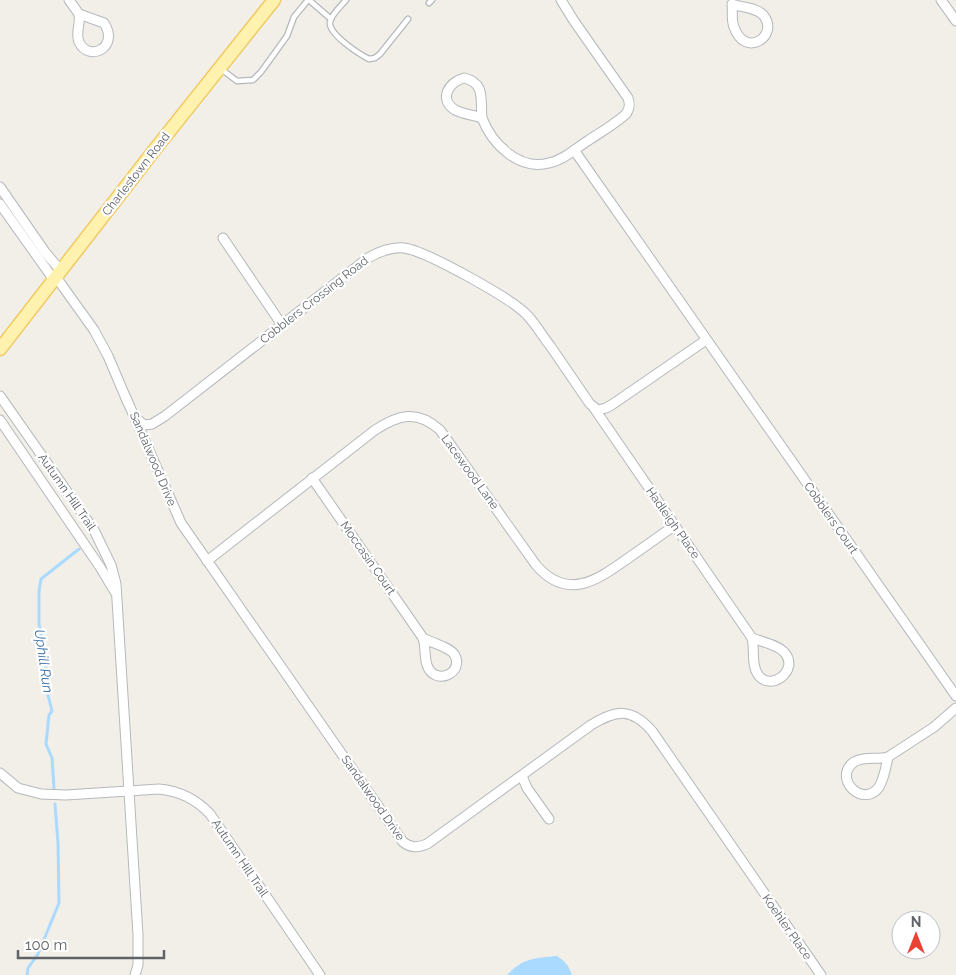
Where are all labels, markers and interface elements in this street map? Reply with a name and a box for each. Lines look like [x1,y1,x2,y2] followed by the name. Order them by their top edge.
[99,130,173,218] street label: Charlestown Road
[257,253,371,347] street label: Cobblers Crossing Road
[127,410,179,508] street label: Sandalwood Drive
[438,432,502,512] street label: Lacewood Lane
[35,451,99,534] street label: Autumn Hill Trail
[801,479,861,557] street label: Cobblers Court
[643,485,703,561] street label: Hadleigh Place
[337,519,399,597] street label: Moccasin Court
[32,628,56,694] water label: Uphill Run
[338,753,408,843] street label: Sandalwood Drive
[209,817,272,900] street label: Autumn Hill Trail
[759,892,815,962] street label: Koehler Place
[891,910,941,960] north arrow
[911,914,921,930] text: N
[18,928,164,960] scale bar
[25,936,67,954] text: 100 m

